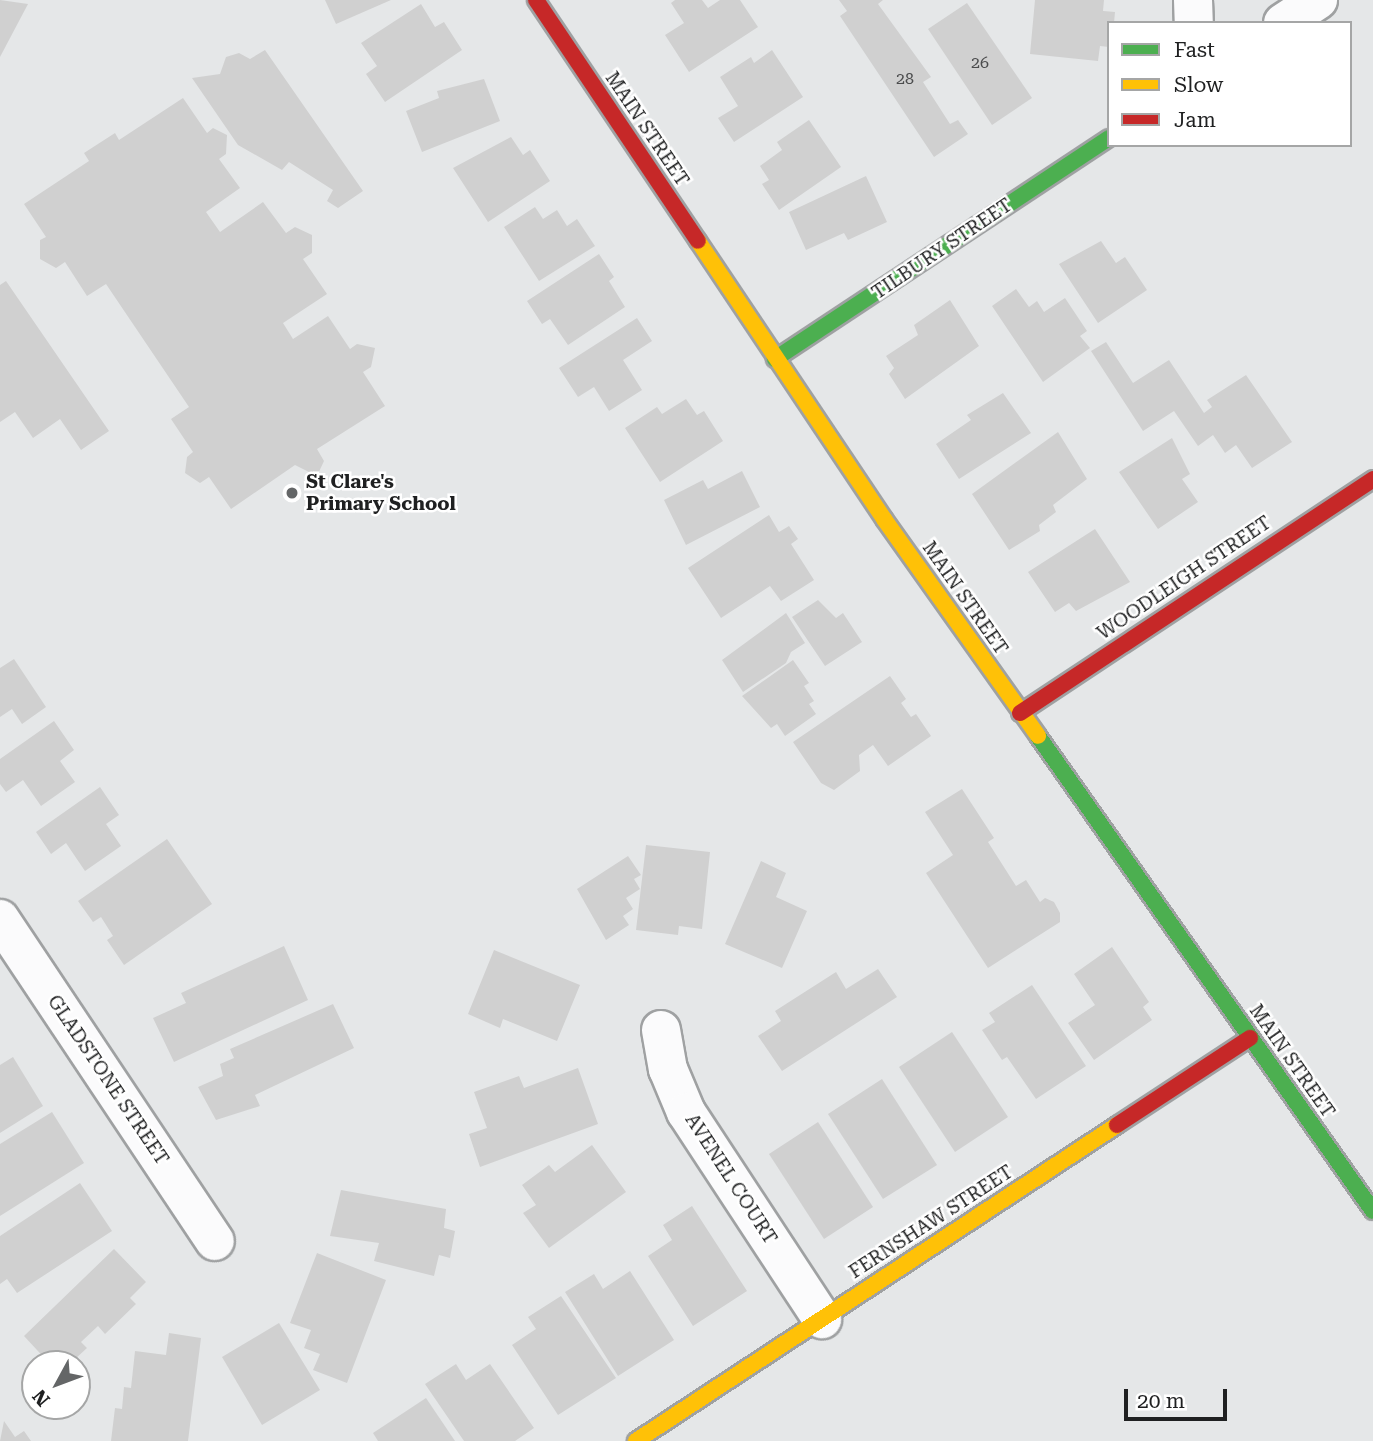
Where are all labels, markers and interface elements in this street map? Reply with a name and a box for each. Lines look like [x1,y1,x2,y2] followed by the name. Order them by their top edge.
[1107,21,1352,147] legend
[1174,38,1215,62] text: Fast
[971,53,989,73] house number: 26
[600,68,694,190] street label: MAIN STREET
[896,69,914,89] house number: 28
[1174,73,1223,97] text: Slow
[1174,108,1216,132] text: Jam
[868,194,1016,304] street label: TILBURY STREET
[306,471,456,515] place label: St Clare's Primary School
[284,485,300,501] marker: St Clare's Primary School
[1093,511,1275,645] street label: WOODLEIGH STREET
[918,537,1012,659] street label: MAIN STREET
[43,991,173,1169] street label: GLADSTONE STREET
[1245,1000,1339,1122] street label: MAIN STREET
[680,1109,782,1249] street label: AVENEL COURT
[845,1161,1017,1283] street label: FERNSHAW STREET
[21,1350,91,1420] north arrow
[1128,1374,1231,1418] scale bar
[28,1385,55,1411] text: N
[1137,1389,1185,1413] text: 20 m

